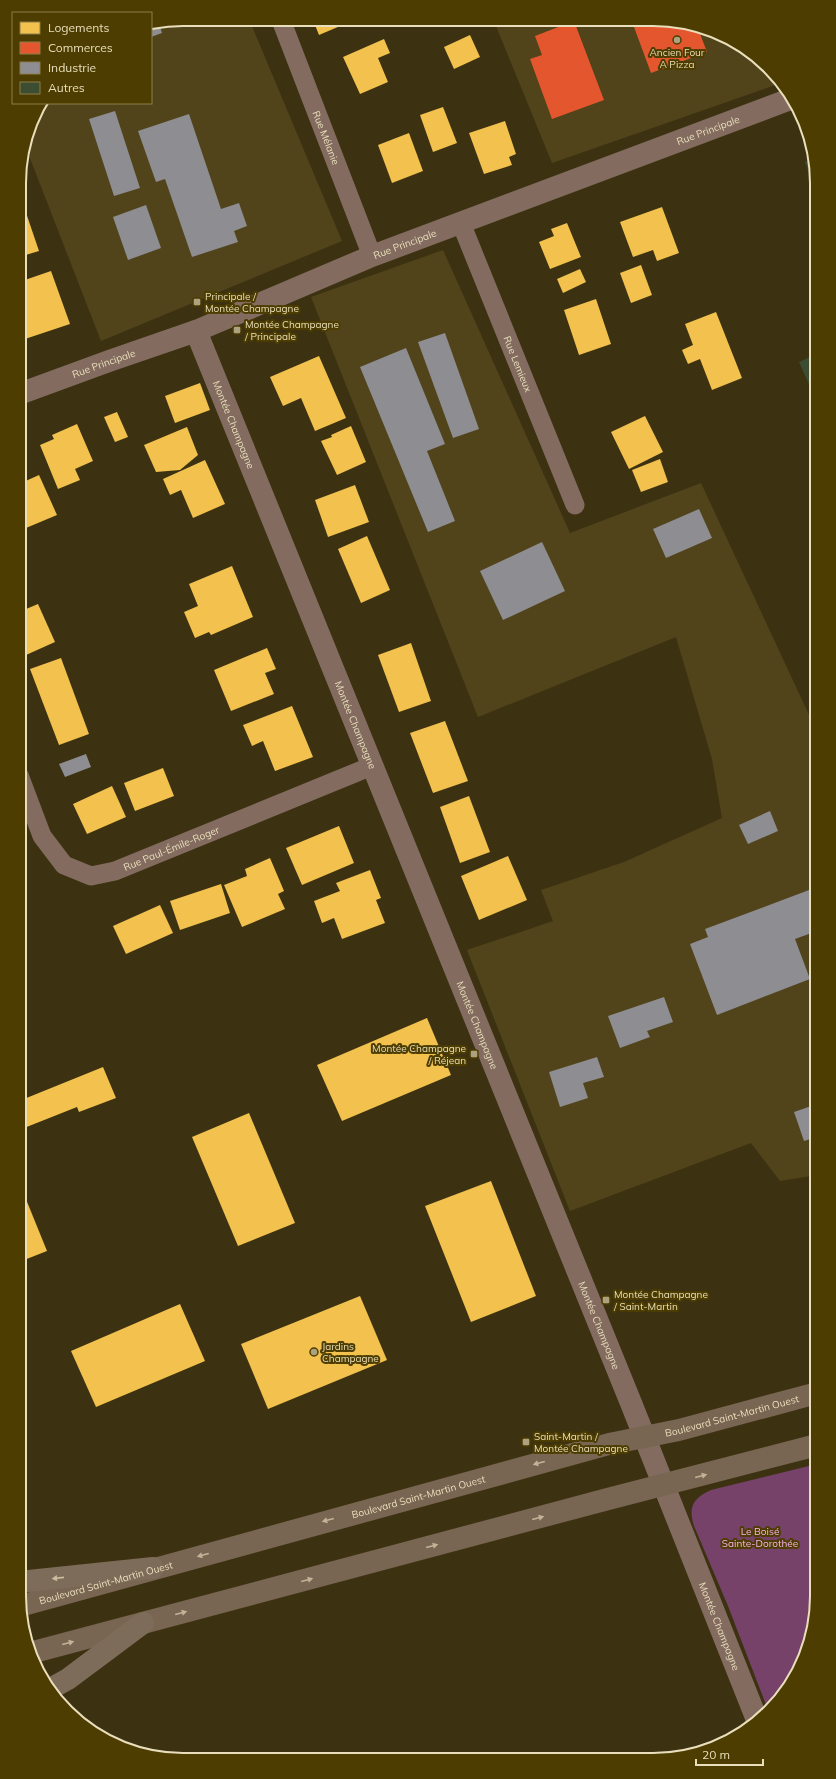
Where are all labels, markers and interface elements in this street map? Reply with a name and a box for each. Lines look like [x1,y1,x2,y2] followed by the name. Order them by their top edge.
[12,12,152,104] legend
[48,20,109,35] text: Logements
[672,35,682,45] marker: Ancien Four A Pizza
[48,40,113,55] text: Commerces
[650,46,705,71] place label: Ancien Four A Pizza
[48,60,96,75] text: Industrie
[48,80,85,95] text: Autres
[310,109,343,166] street label: Rue Mélanie
[675,112,741,148] street label: Rue Principale
[371,226,438,262] street label: Rue Principale
[205,290,299,315] place label: Principale / Montée Champagne
[192,297,202,307] marker: Principale / Montée Champagne
[244,318,339,343] place label: Montée Champagne / Principale
[232,325,242,335] marker: Montée Champagne / Principale
[501,334,535,394] street label: Rue Lemieux
[70,346,137,381] street label: Rue Principale
[210,379,258,471] street label: Montée Champagne
[332,679,380,771] street label: Montée Champagne
[121,822,221,873] street label: Rue Paul-Émile-Roger
[454,979,501,1071] street label: Montée Champagne
[372,1042,466,1067] place label: Montée Champagne / Réjean
[469,1049,479,1059] marker: Montée Champagne / Réjean
[576,1279,623,1371] street label: Montée Champagne
[613,1288,708,1313] place label: Montée Champagne / Saint-Martin
[601,1295,611,1305] marker: Montée Champagne / Saint-Martin
[322,1340,379,1365] place label: Jardins Champagne
[309,1347,319,1357] marker: Jardins Champagne
[664,1392,801,1439] street label: Boulevard Saint-Martin Ouest
[534,1430,628,1455] place label: Saint-Martin / Montée Champagne
[521,1437,531,1447] marker: Saint-Martin / Montée Champagne
[532,1460,544,1466] one-way arrow
[350,1472,487,1521] street label: Boulevard Saint-Martin Ouest
[696,1473,708,1479] one-way arrow
[532,1515,544,1521] one-way arrow
[322,1518,334,1524] one-way arrow
[722,1525,798,1550] park label: Le Boisé Sainte-Dorothée
[426,1543,438,1549] one-way arrow
[197,1552,209,1558] one-way arrow
[38,1558,175,1607] street label: Boulevard Saint-Martin Ouest
[52,1574,64,1581] one-way arrow
[301,1577,313,1583] one-way arrow
[696,1580,743,1672] street label: Montée Champagne
[175,1610,187,1616] one-way arrow
[62,1640,74,1646] one-way arrow
[696,1741,763,1767] scale bar
[702,1747,730,1762] text: 20 m

